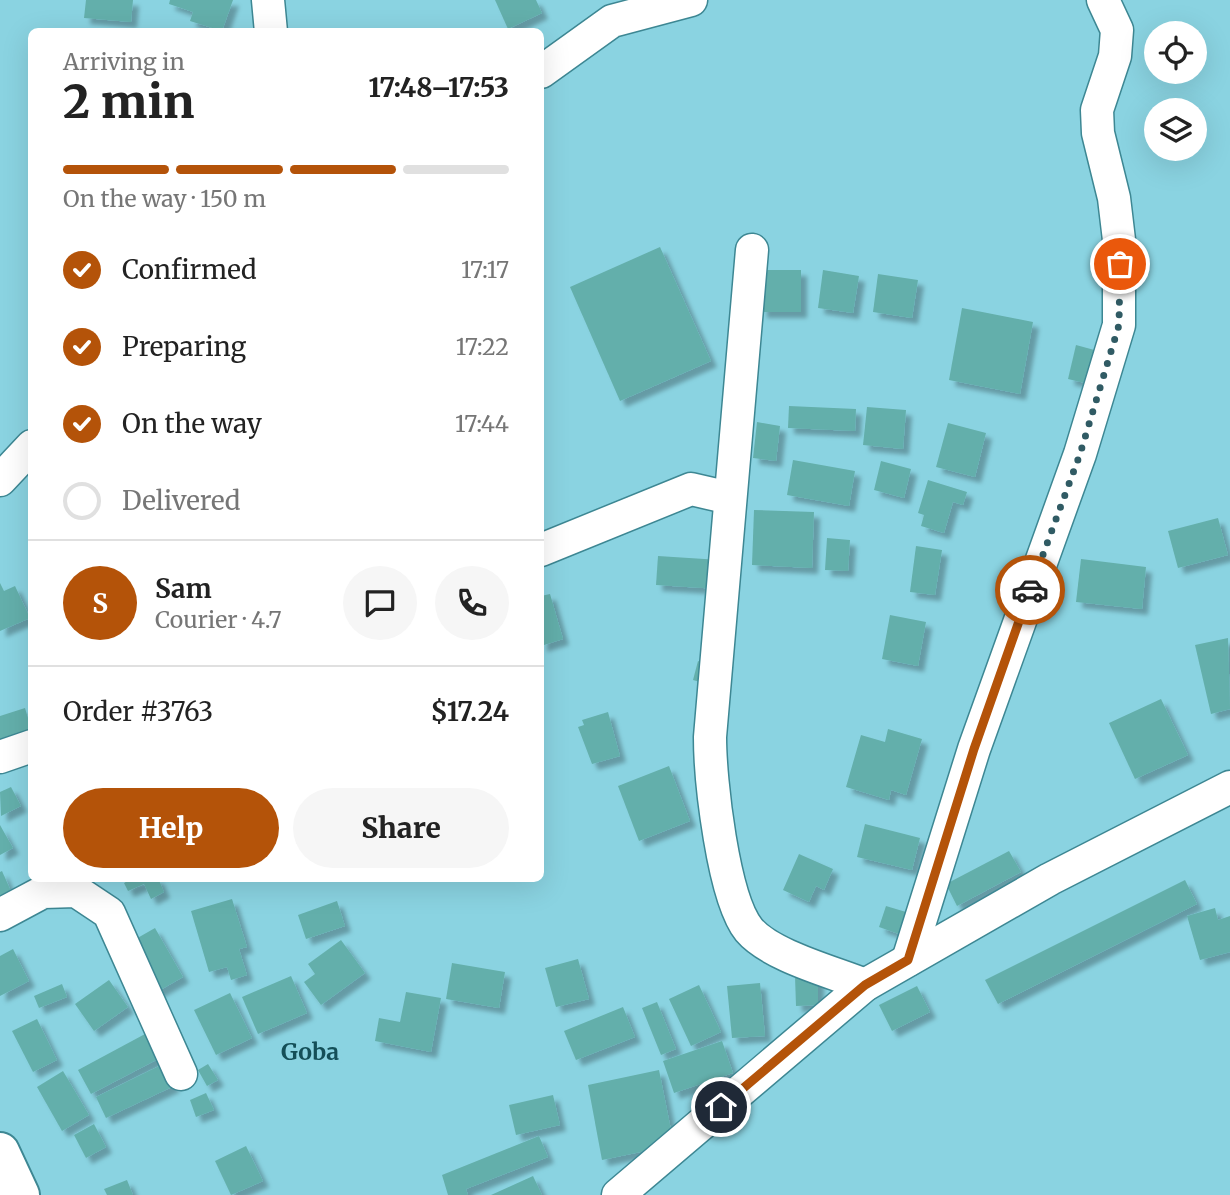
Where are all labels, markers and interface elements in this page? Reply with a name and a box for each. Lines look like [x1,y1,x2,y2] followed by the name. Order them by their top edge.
[1144,21,1207,161] map controls
[1144,21,1207,84] button: locate
[63,47,185,76] text: Arriving in
[369,71,509,104] text: 17:48–17:53
[63,73,195,131] text: 2 min
[1144,98,1207,161] button: layers
[63,184,266,213] text: On the way · 150 m
[1090,234,1150,294] pin
[1101,245,1139,283] icon: bag
[63,251,101,289] icon: check
[122,253,257,286] text: Confirmed
[461,255,509,284] text: 17:17
[63,328,101,366] icon: check
[122,330,246,363] text: Preparing
[456,332,509,361] text: 17:22
[63,405,101,443] icon: check
[122,407,262,440] text: On the way
[455,409,509,438] text: 17:44
[122,484,241,517] text: Delivered
[995,555,1065,625] courier
[343,566,417,640] button: chat
[435,566,509,640] button: phone
[1011,571,1049,609] icon: car
[155,572,212,605] text: Sam
[92,587,108,620] text: S
[155,605,282,634] text: Courier · 4.7
[63,695,213,728] text: Order #3763
[430,695,509,728] text: $17.24
[63,788,279,868] button: Help
[293,788,509,868] button: Share
[281,1037,339,1066] district label: Goba
[691,1077,751,1137] pin
[702,1088,740,1126] icon: home

